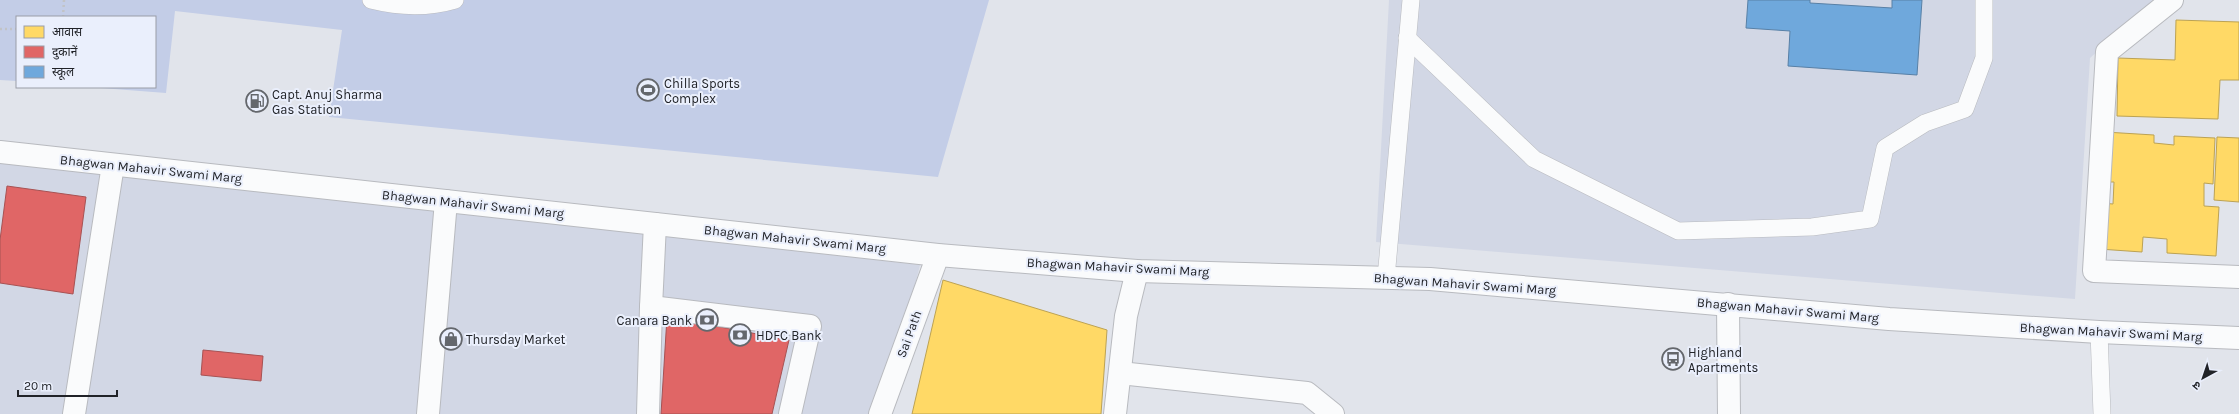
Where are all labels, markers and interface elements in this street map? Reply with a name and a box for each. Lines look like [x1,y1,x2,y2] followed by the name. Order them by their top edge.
[16,16,156,88] legend
[52,25,83,39] text: आवास
[52,45,78,60] text: दुकानें
[52,65,75,80] text: स्कूल
[664,76,740,106] place label: Chilla Sports Complex
[635,77,661,103] sports icon: Chilla Sports Complex
[272,87,382,117] place label: Capt. Anuj Sharma Gas Station
[244,88,270,114] fuel station icon: Capt. Anuj Sharma Gas Station
[59,152,243,186] street label: Bhagwan Mahavir Swami Marg
[381,187,565,221] street label: Bhagwan Mahavir Swami Marg
[703,222,887,256] street label: Bhagwan Mahavir Swami Marg
[1026,255,1210,279] street label: Bhagwan Mahavir Swami Marg
[1373,270,1557,298] street label: Bhagwan Mahavir Swami Marg
[1696,295,1880,325] street label: Bhagwan Mahavir Swami Marg
[694,307,720,333] bank icon: Canara Bank
[894,308,924,360] street label: Sai Path
[617,313,692,328] place label: Canara Bank
[2019,320,2203,344] street label: Bhagwan Mahavir Swami Marg
[727,322,753,348] bank icon: HDFC Bank
[438,326,464,352] shop icon: Thursday Market
[756,328,822,343] place label: HDFC Bank
[466,332,566,347] place label: Thursday Market
[1688,345,1758,375] place label: Highland Apartments
[1660,346,1686,372] bus stop icon: Highland Apartments
[2183,358,2223,398] north arrow
[18,372,117,398] scale bar
[2190,378,2204,392] text: उ
[24,379,52,393] text: 20 m

